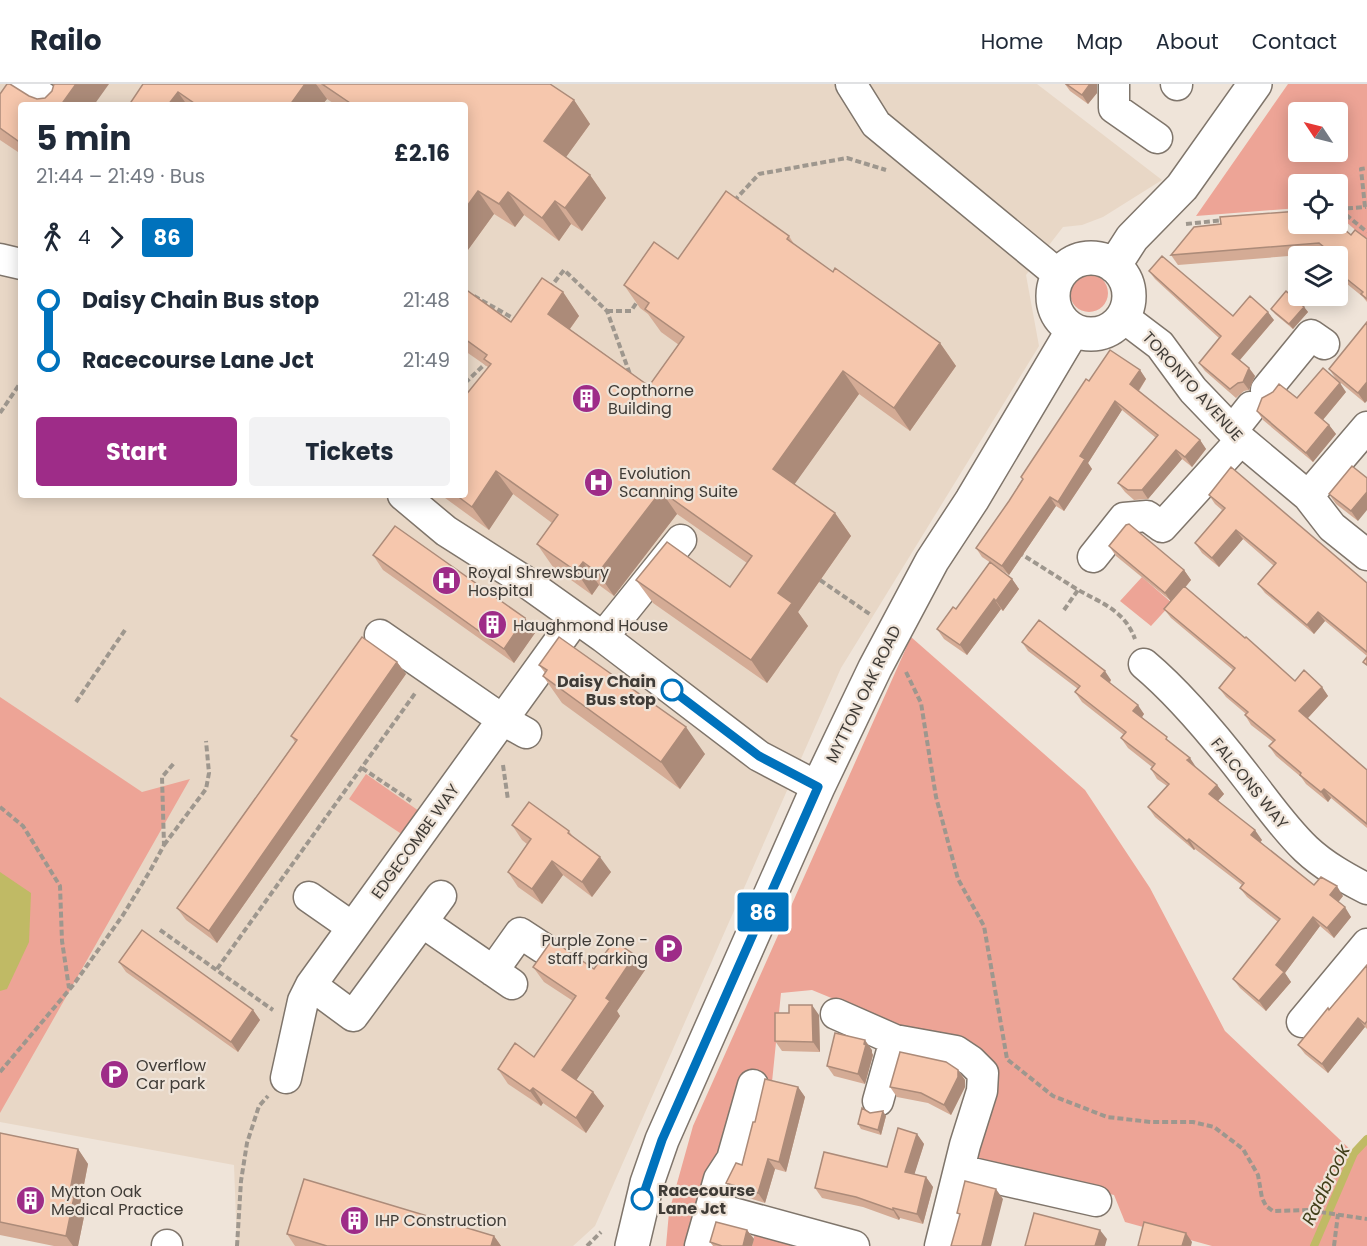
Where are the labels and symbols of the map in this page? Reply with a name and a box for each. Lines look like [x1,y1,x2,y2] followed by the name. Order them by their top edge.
[1288,102,1348,162] north arrow
[1137,326,1248,446] street label: TORONTO AVENUE
[608,379,694,420] place label: Copthorne Building
[571,383,603,415] building icon: Copthorne Building
[619,462,738,503] place label: Evolution Scanning Suite
[582,466,614,498] hospital icon: Evolution Scanning Suite
[468,561,609,602] place label: Royal Shrewsbury Hospital
[431,565,463,597] hospital icon: Royal Shrewsbury Hospital
[476,609,508,641] building icon: Haughmond House
[513,614,668,637] place label: Haughmond House
[820,622,907,767] street label: MYTTON OAK ROAD
[557,670,656,711] place label: Daisy Chain Bus stop
[661,679,683,701] marker: Daisy Chain Bus stop
[1206,733,1294,834] street label: FALCONS WAY
[366,779,465,903] street label: EDGECOMBE WAY
[736,892,790,932] line badge: 86
[541,929,648,970] place label: Purple Zone - staff parking
[653,933,685,965] parking icon: Purple Zone - staff parking
[136,1054,206,1095] place label: Overflow Car park
[99,1058,131,1090] parking icon: Overflow Car park
[1295,1140,1356,1229] water label: Radbrook
[658,1179,755,1220] place label: Racecourse Lane Jct
[51,1180,183,1221] place label: Mytton Oak Medical Practice
[14,1184,46,1216] building icon: Mytton Oak Medical Practice
[631,1188,653,1210] marker: Racecourse Lane Jct
[338,1204,370,1236] building icon: IHP Construction
[375,1209,507,1232] place label: IHP Construction

